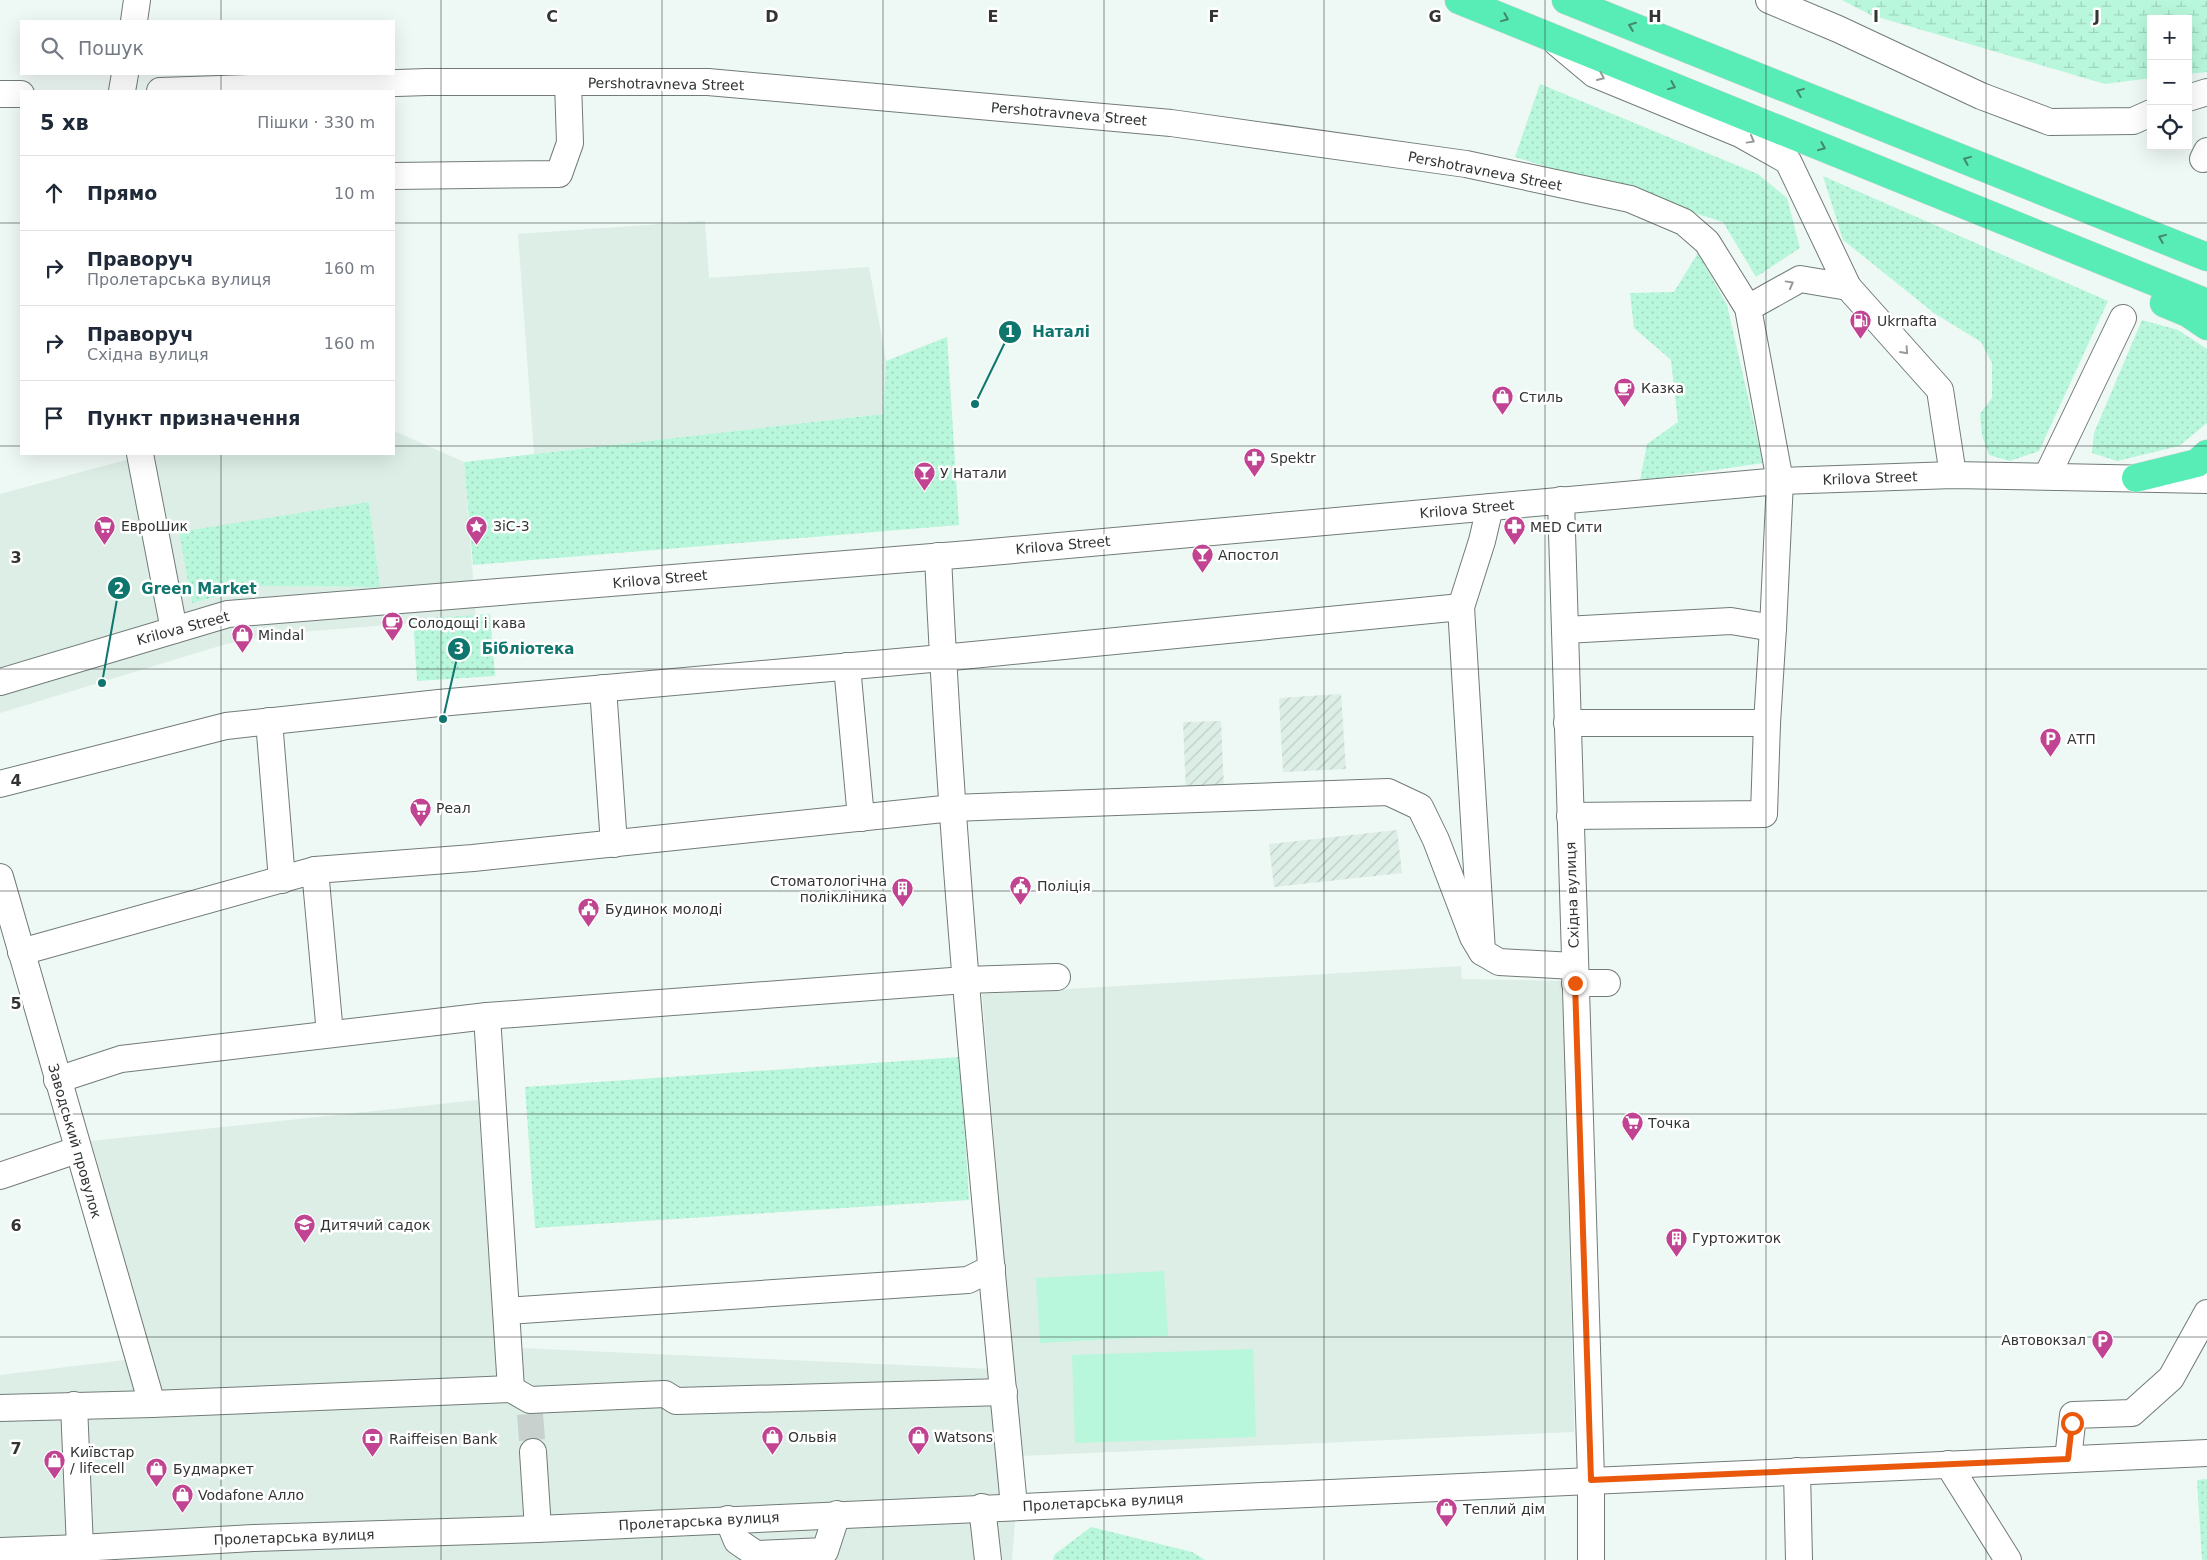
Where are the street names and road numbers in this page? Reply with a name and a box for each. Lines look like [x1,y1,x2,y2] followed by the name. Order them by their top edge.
[588,75,745,93] street label: Pershotravneva Street
[990,99,1148,129] street label: Pershotravneva Street
[1407,148,1564,194] street label: Pershotravneva Street
[1822,468,1918,488] street label: Krilova Street
[1419,497,1516,521] street label: Krilova Street
[1015,533,1112,557] street label: Krilova Street
[612,567,709,591] street label: Krilova Street
[135,608,232,648] street label: Krilova Street
[1562,842,1582,948] street label: Східна вулиця
[45,1062,105,1220] street label: Заводський провулок
[1022,1490,1184,1514] street label: Пролетарська вулиця
[618,1509,780,1533] street label: Пролетарська вулиця
[213,1526,375,1548] street label: Пролетарська вулиця

